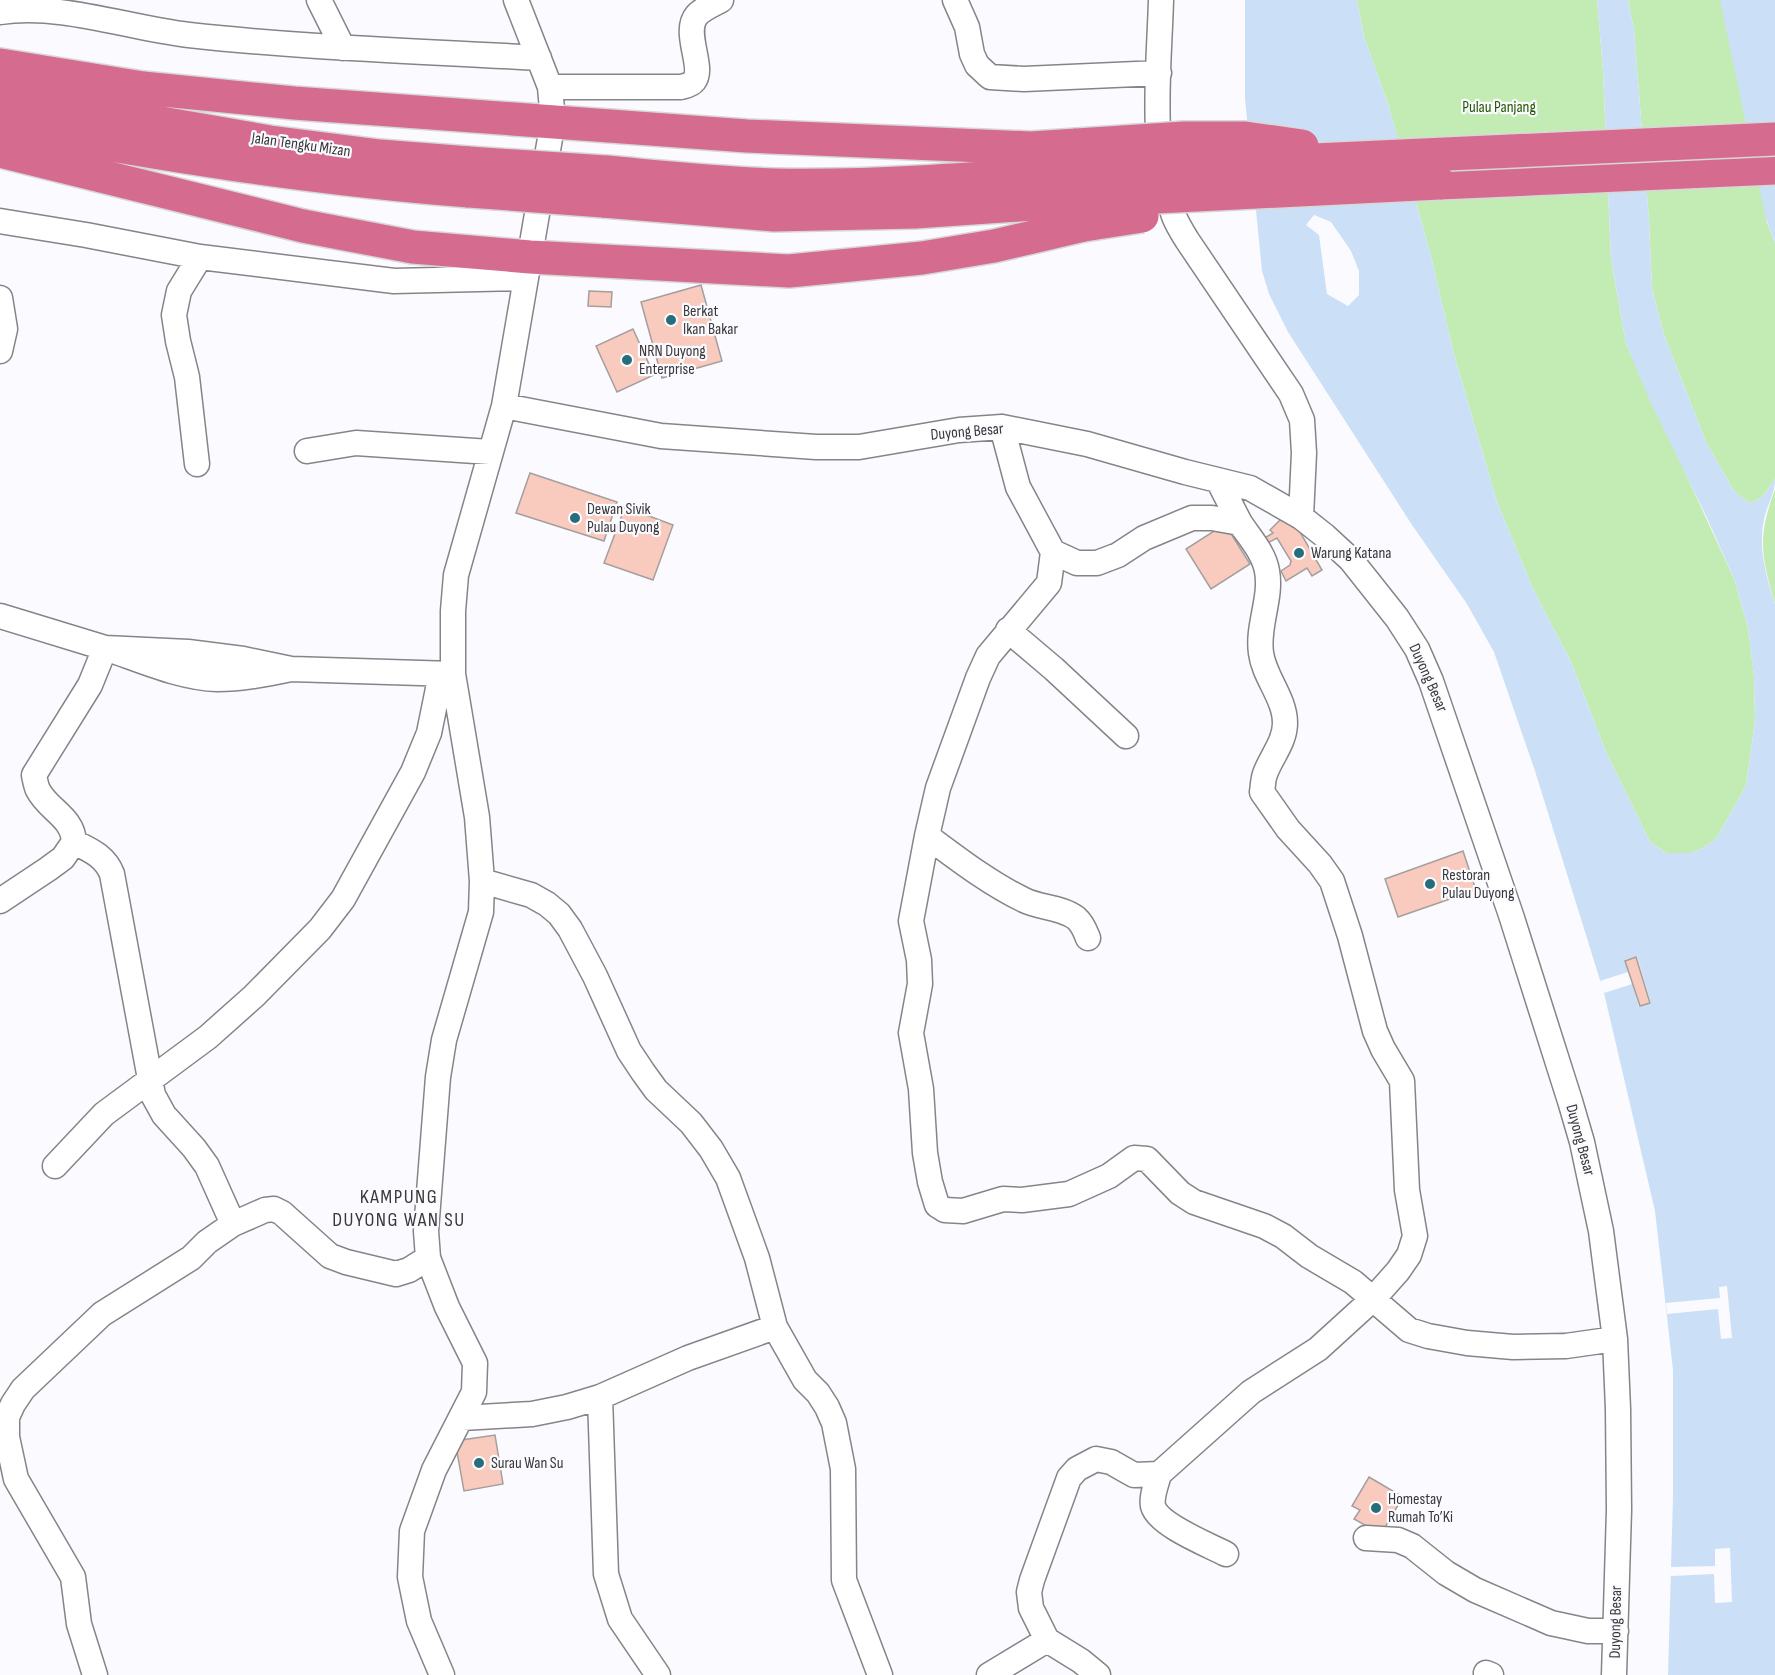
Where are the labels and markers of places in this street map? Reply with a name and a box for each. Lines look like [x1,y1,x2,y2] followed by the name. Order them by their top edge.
[683,302,738,339] place label: Berkat Ikan Bakar
[664,313,678,327] marker: Berkat Ikan Bakar
[639,342,706,379] place label: NRN Duyong Enterprise
[620,353,634,367] marker: NRN Duyong Enterprise
[587,500,659,537] place label: Dewan Sivik Pulau Duyong
[568,511,582,525] marker: Dewan Sivik Pulau Duyong
[1311,544,1391,563] place label: Warung Katana
[1292,546,1306,560] marker: Warung Katana
[1442,866,1514,903] place label: Restoran Pulau Duyong
[1423,877,1437,891] marker: Restoran Pulau Duyong
[491,1454,563,1473] place label: Surau Wan Su
[472,1456,486,1470] marker: Surau Wan Su
[1388,1490,1453,1527] place label: Homestay Rumah To’Ki
[1369,1501,1383,1515] marker: Homestay Rumah To’Ki

